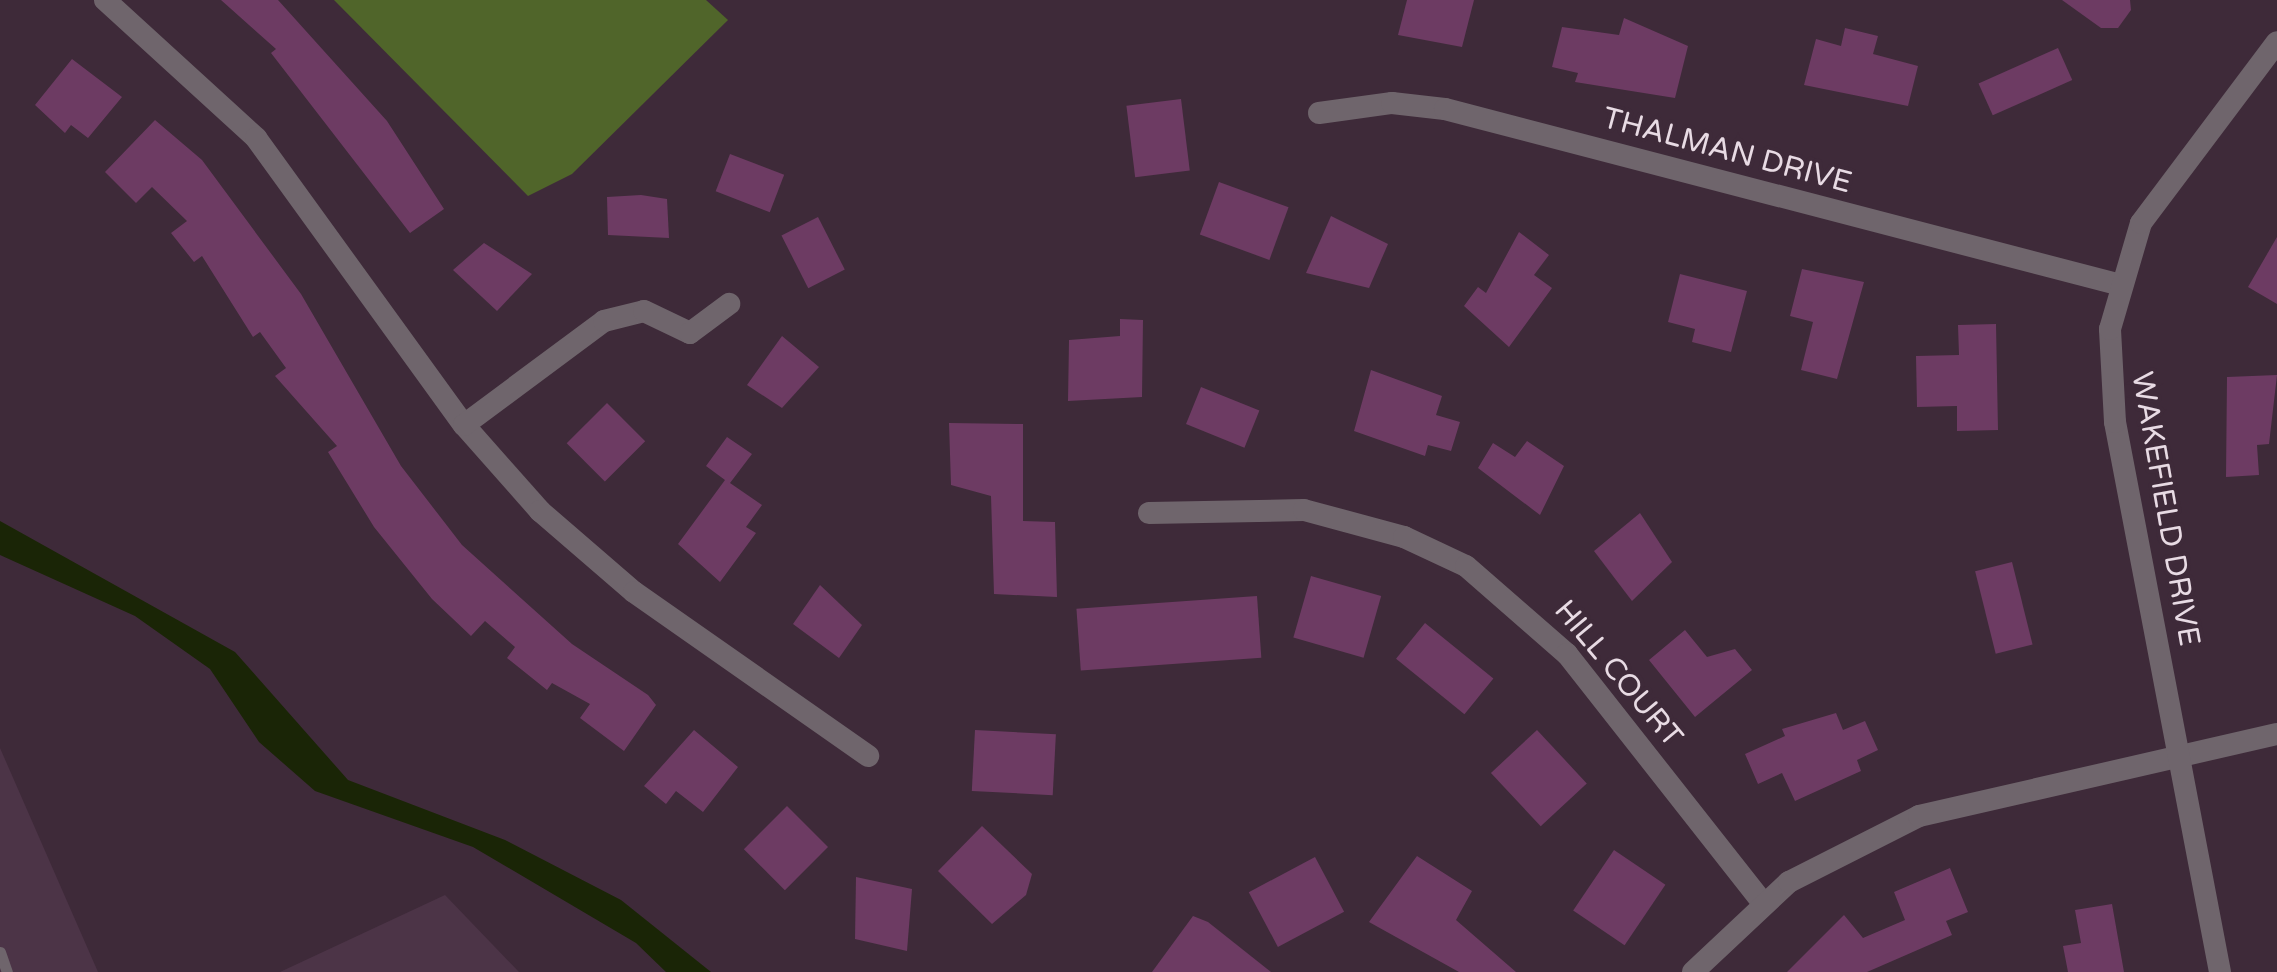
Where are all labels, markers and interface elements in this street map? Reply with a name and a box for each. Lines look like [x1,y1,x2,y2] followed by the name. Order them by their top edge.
[1599,100,1855,202] street label: THALMAN DRIVE
[2123,369,2207,649] street label: WAKEFIELD DRIVE
[1546,593,1690,755] street label: HILL COURT

